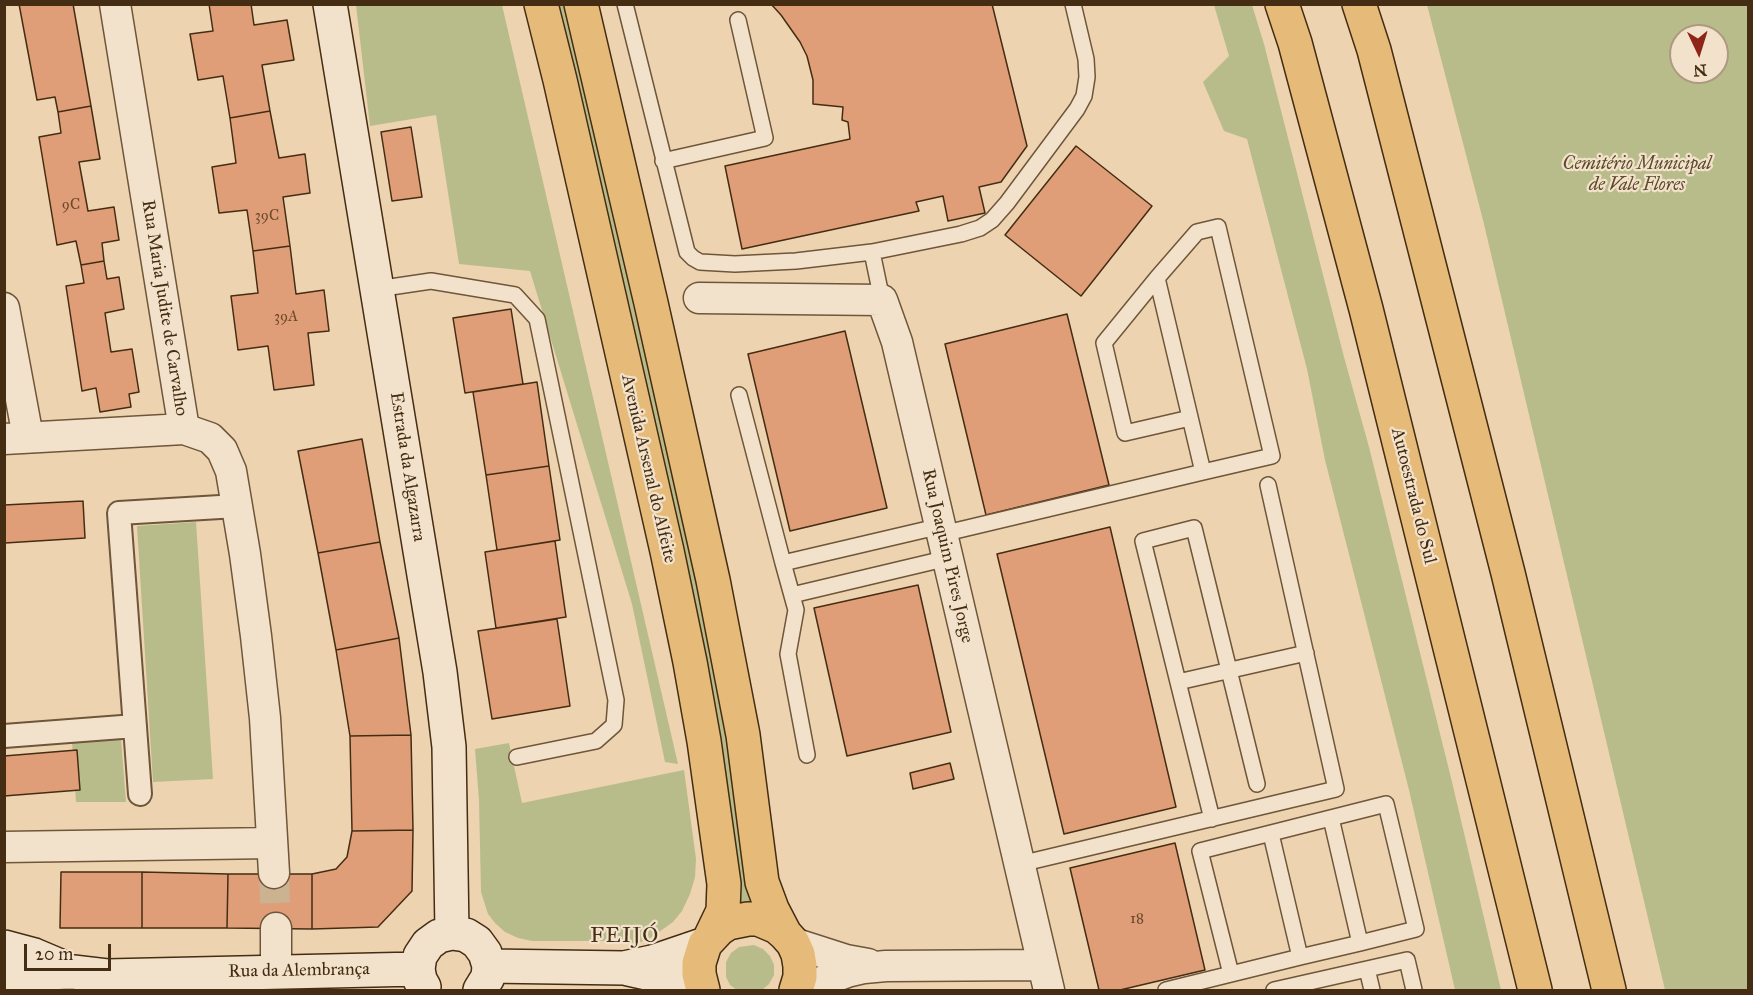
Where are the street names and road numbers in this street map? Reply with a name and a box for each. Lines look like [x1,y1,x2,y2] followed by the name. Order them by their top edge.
[136,198,192,418] street label: Rua Maria Judite de Carvalho
[616,373,680,565] street label: Avenida Arsenal do Alfeite
[385,391,429,543] street label: Estrada da Algazarra
[1386,426,1440,566] street label: Autoestrada do Sul
[916,467,978,645] street label: Rua Joaquim Pires Jorge
[228,959,370,983] street label: Rua da Alembrança

